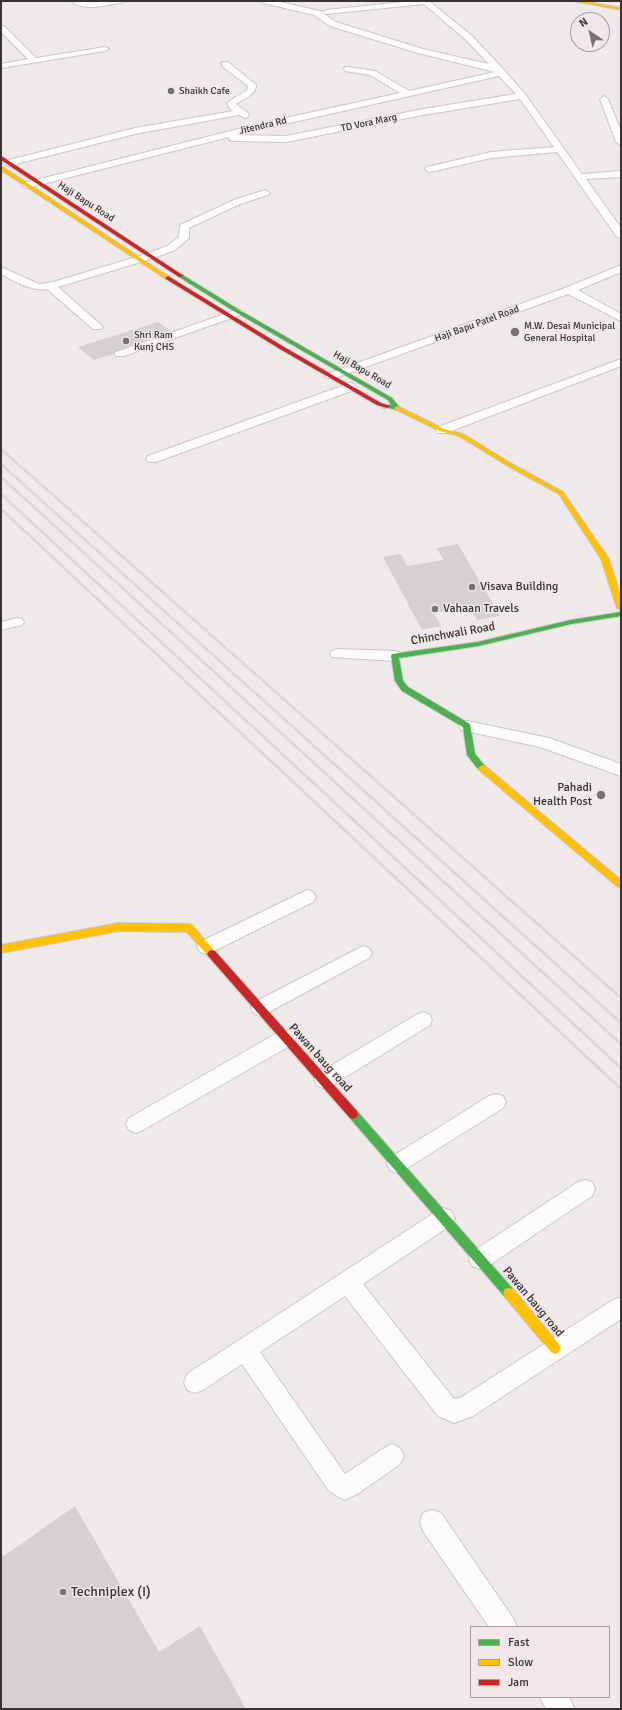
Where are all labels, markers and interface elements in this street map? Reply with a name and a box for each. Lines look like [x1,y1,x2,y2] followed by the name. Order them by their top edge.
[570,12,610,52] north arrow
[577,15,590,30] text: N
[179,85,230,97] place label: Shaikh Cafe
[166,86,176,96] marker: Shaikh Cafe
[340,111,398,135] street label: TD Vora Marg
[238,115,288,137] street label: Jitendra Rd
[55,179,117,225] street label: Haji Bapu Road
[433,303,521,345] street label: Haji Bapu Patel Road
[524,320,615,344] place label: M.W. Desai Municipal General Hospital
[509,326,521,338] marker: M.W. Desai Municipal General Hospital
[134,329,174,352] place label: Shri Ram Kunj CHS
[121,336,131,346] marker: Shri Ram Kunj CHS
[331,349,393,391] street label: Haji Bapu Road
[480,580,558,594] place label: Visava Building
[467,582,477,592] marker: Visava Building
[443,602,519,616] place label: Vahaan Travels
[430,604,440,614] marker: Vahaan Travels
[410,620,496,648] street label: Chinchwali Road
[533,781,592,809] place label: Pahadi Health Post
[595,789,607,801] marker: Pahadi Health Post
[286,1021,354,1095] street label: Pawan baug road
[499,1264,567,1340] street label: Pawan baug road
[71,1584,151,1600] place label: Techniplex (I)
[58,1587,68,1597] marker: Techniplex (I)
[470,1626,610,1698] legend
[508,1635,529,1650] text: Fast
[508,1655,533,1670] text: Slow
[508,1675,529,1690] text: Jam

